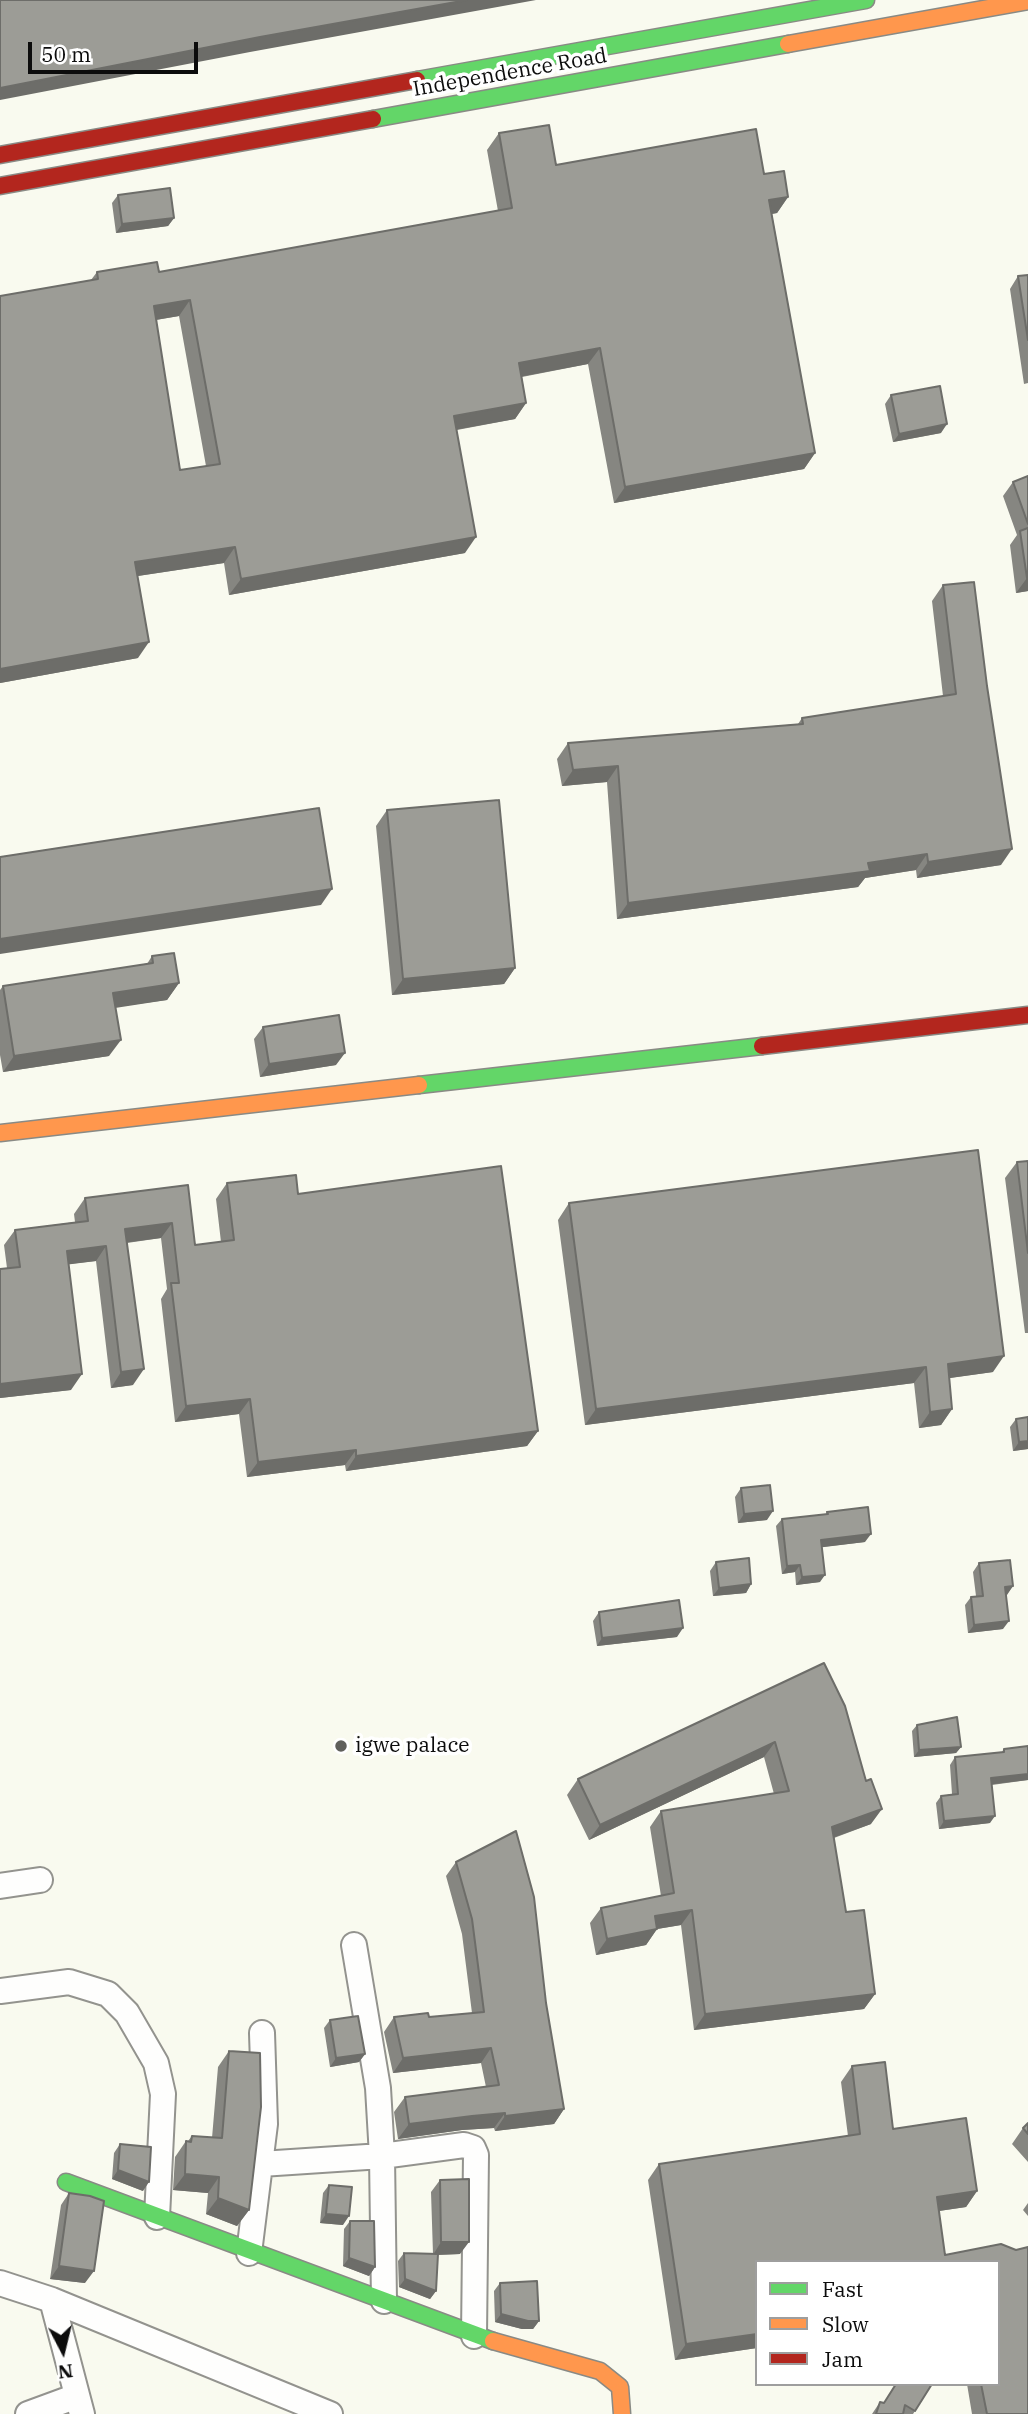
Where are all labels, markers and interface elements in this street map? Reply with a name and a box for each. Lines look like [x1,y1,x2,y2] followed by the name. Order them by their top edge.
[32,28,201,72] scale bar
[41,40,91,68] text: 50 m
[411,44,609,102] street label: Independence Road
[355,1733,470,1759] place label: igwe palace
[333,1738,349,1754] marker: igwe palace
[755,2260,1000,2386] legend
[822,2275,863,2303] text: Fast
[822,2310,869,2338] text: Slow
[28,2316,98,2386] north arrow
[822,2345,863,2373] text: Jam
[57,2359,74,2385] text: N

